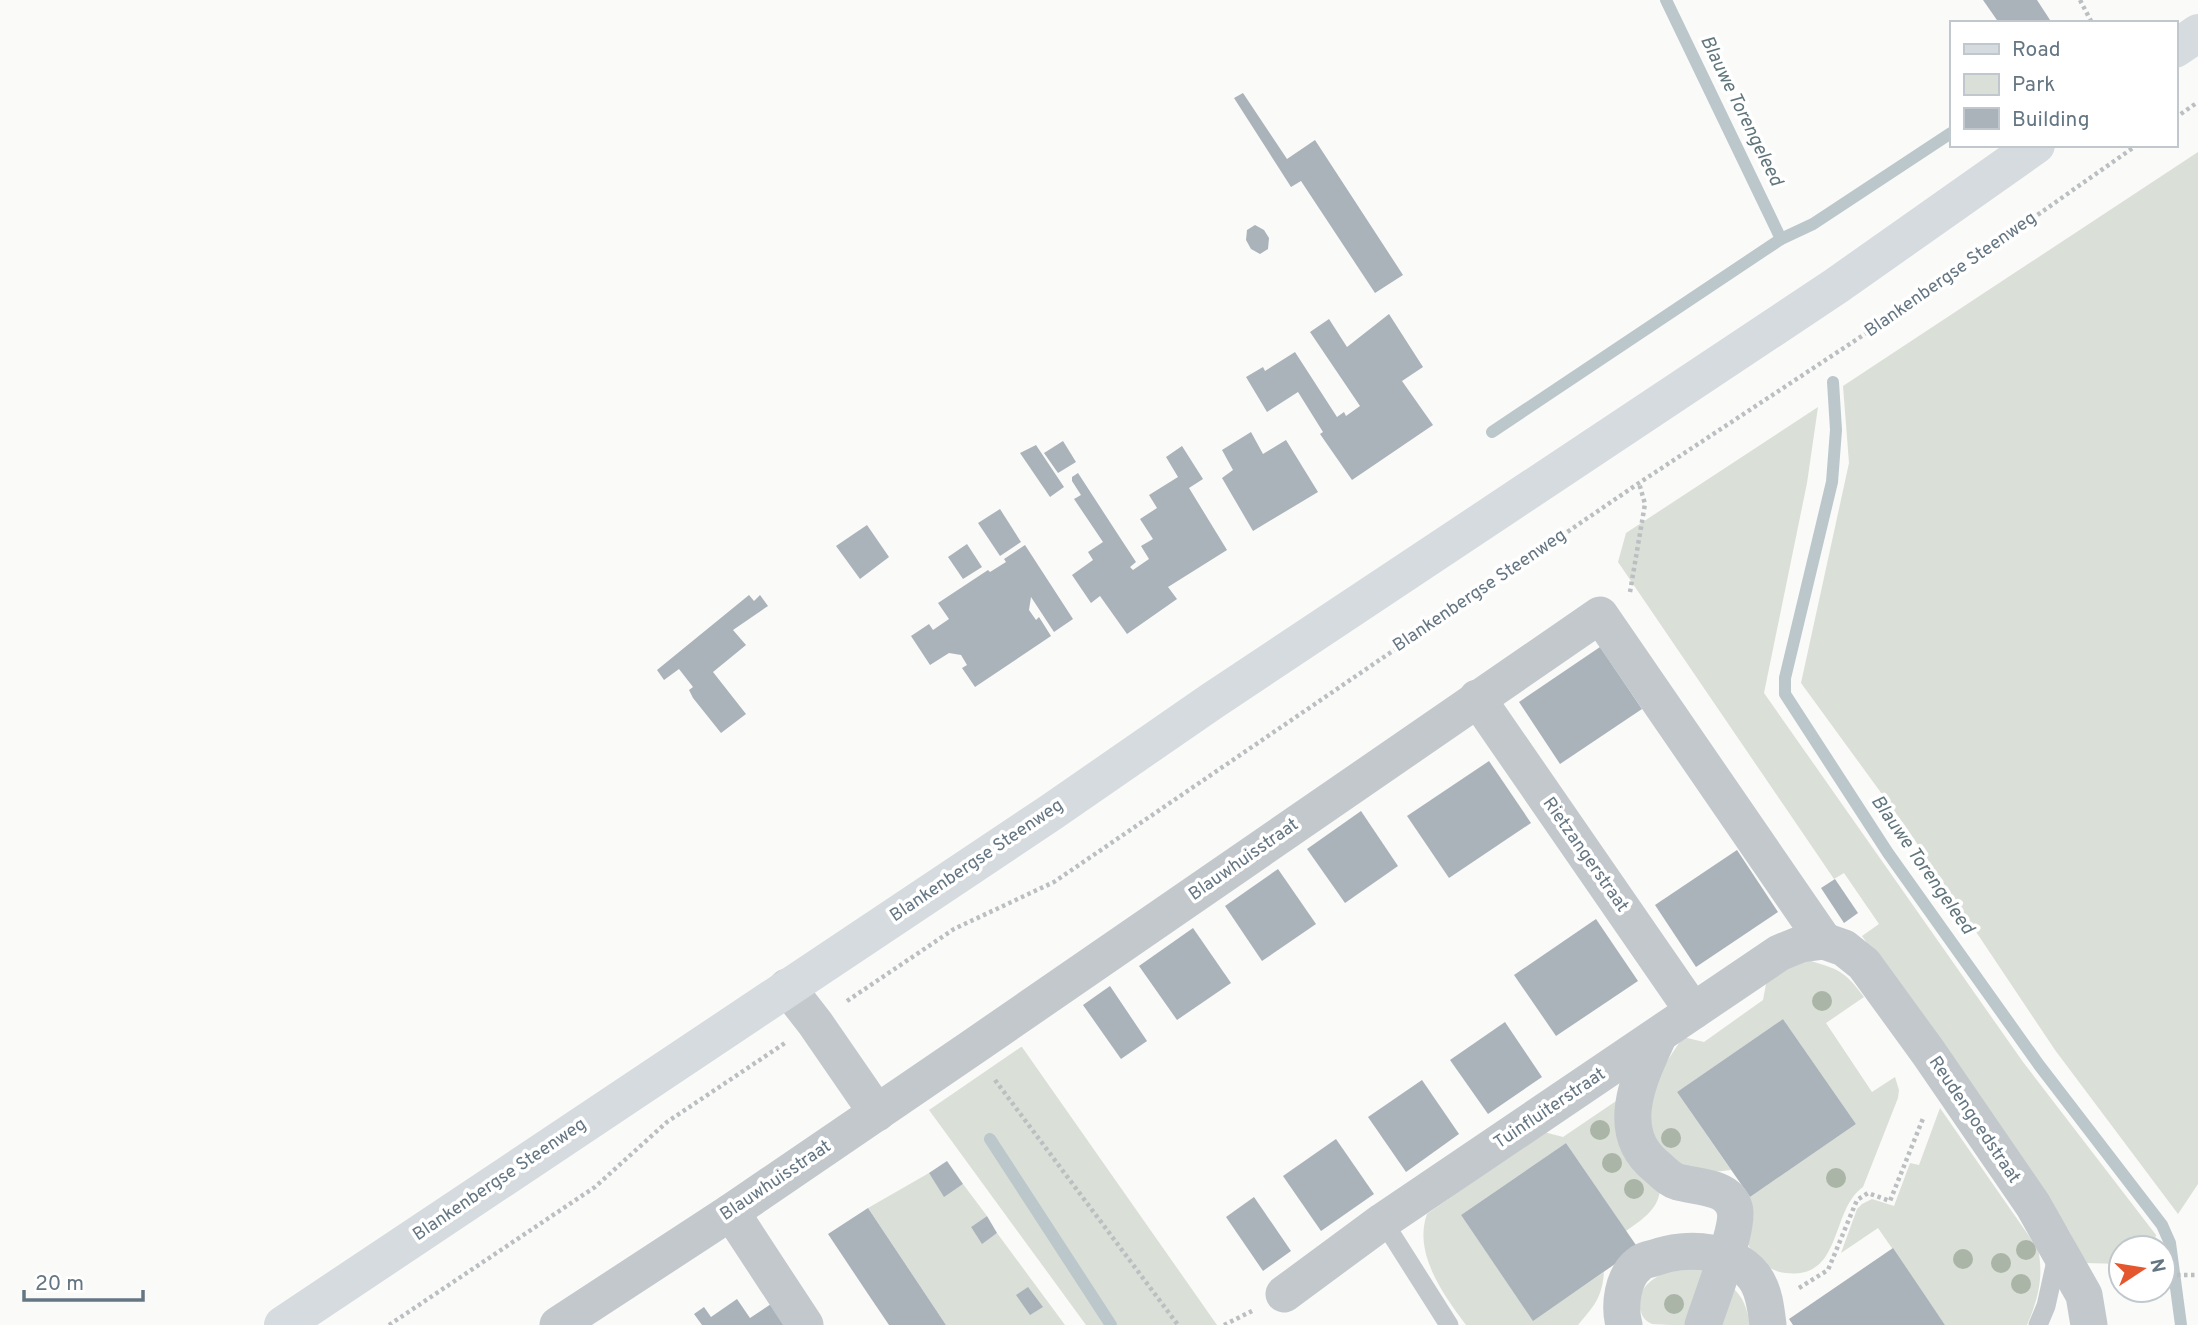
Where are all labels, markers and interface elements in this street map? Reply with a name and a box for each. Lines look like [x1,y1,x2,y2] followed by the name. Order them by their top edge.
[1950,21,2177,147] legend
[1694,32,1789,192] water label: Blauwe Torengeleed
[2012,37,2061,64] text: Road
[2012,72,2055,99] text: Park
[2012,107,2090,134] text: Building
[1861,207,2041,343] street label: Blankenbergse Steenweg
[1389,524,1571,658] street label: Blankenbergse Steenweg
[1865,791,1980,941] water label: Blauwe Torengeleed
[1537,793,1633,917] street label: Rietzangerstraat
[886,794,1068,928] street label: Blankenbergse Steenweg
[1185,814,1303,906] street label: Blauwhuisstraat
[1923,1052,2025,1188] street label: Reudengoedstraat
[1490,1063,1610,1155] street label: Tuinfluiterstraat
[409,1113,591,1247] street label: Blankenbergse Steenweg
[716,1135,836,1227] street label: Blauwhuisstraat
[2107,1234,2177,1304] north arrow
[2144,1257,2170,1275] text: N
[24,1258,144,1302] scale bar
[35,1271,84,1298] text: 20 m

